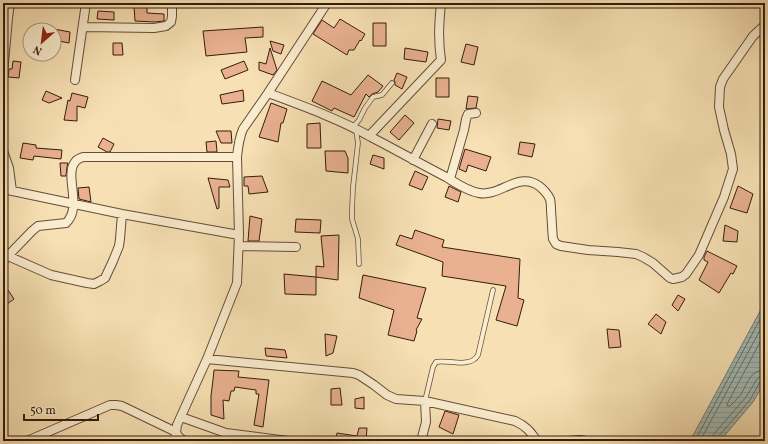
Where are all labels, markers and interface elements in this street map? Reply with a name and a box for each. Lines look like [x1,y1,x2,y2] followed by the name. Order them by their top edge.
[22,22,62,62] north arrow
[31,41,45,58] text: N
[24,396,98,422] scale bar
[30,403,56,419] text: 50 m

